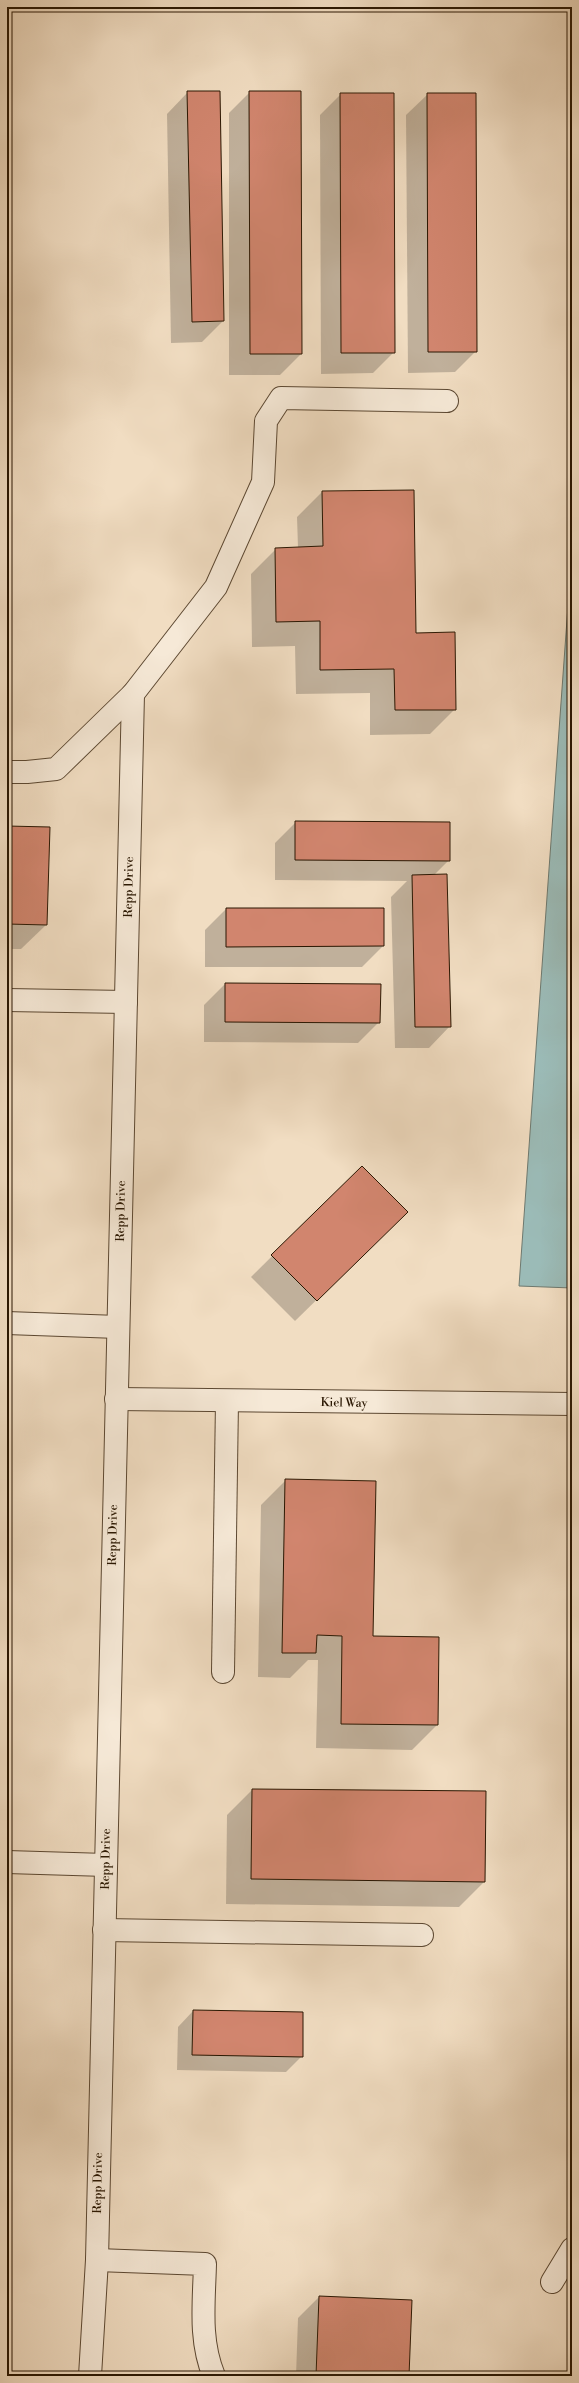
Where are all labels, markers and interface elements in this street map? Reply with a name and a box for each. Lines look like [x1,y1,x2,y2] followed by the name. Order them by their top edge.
[121,856,137,918] street label: Repp Drive
[113,1180,129,1242] street label: Repp Drive
[321,1395,368,1411] street label: Kiel Way
[105,1504,121,1566] street label: Repp Drive
[98,1828,114,1890] street label: Repp Drive
[90,2152,106,2214] street label: Repp Drive

